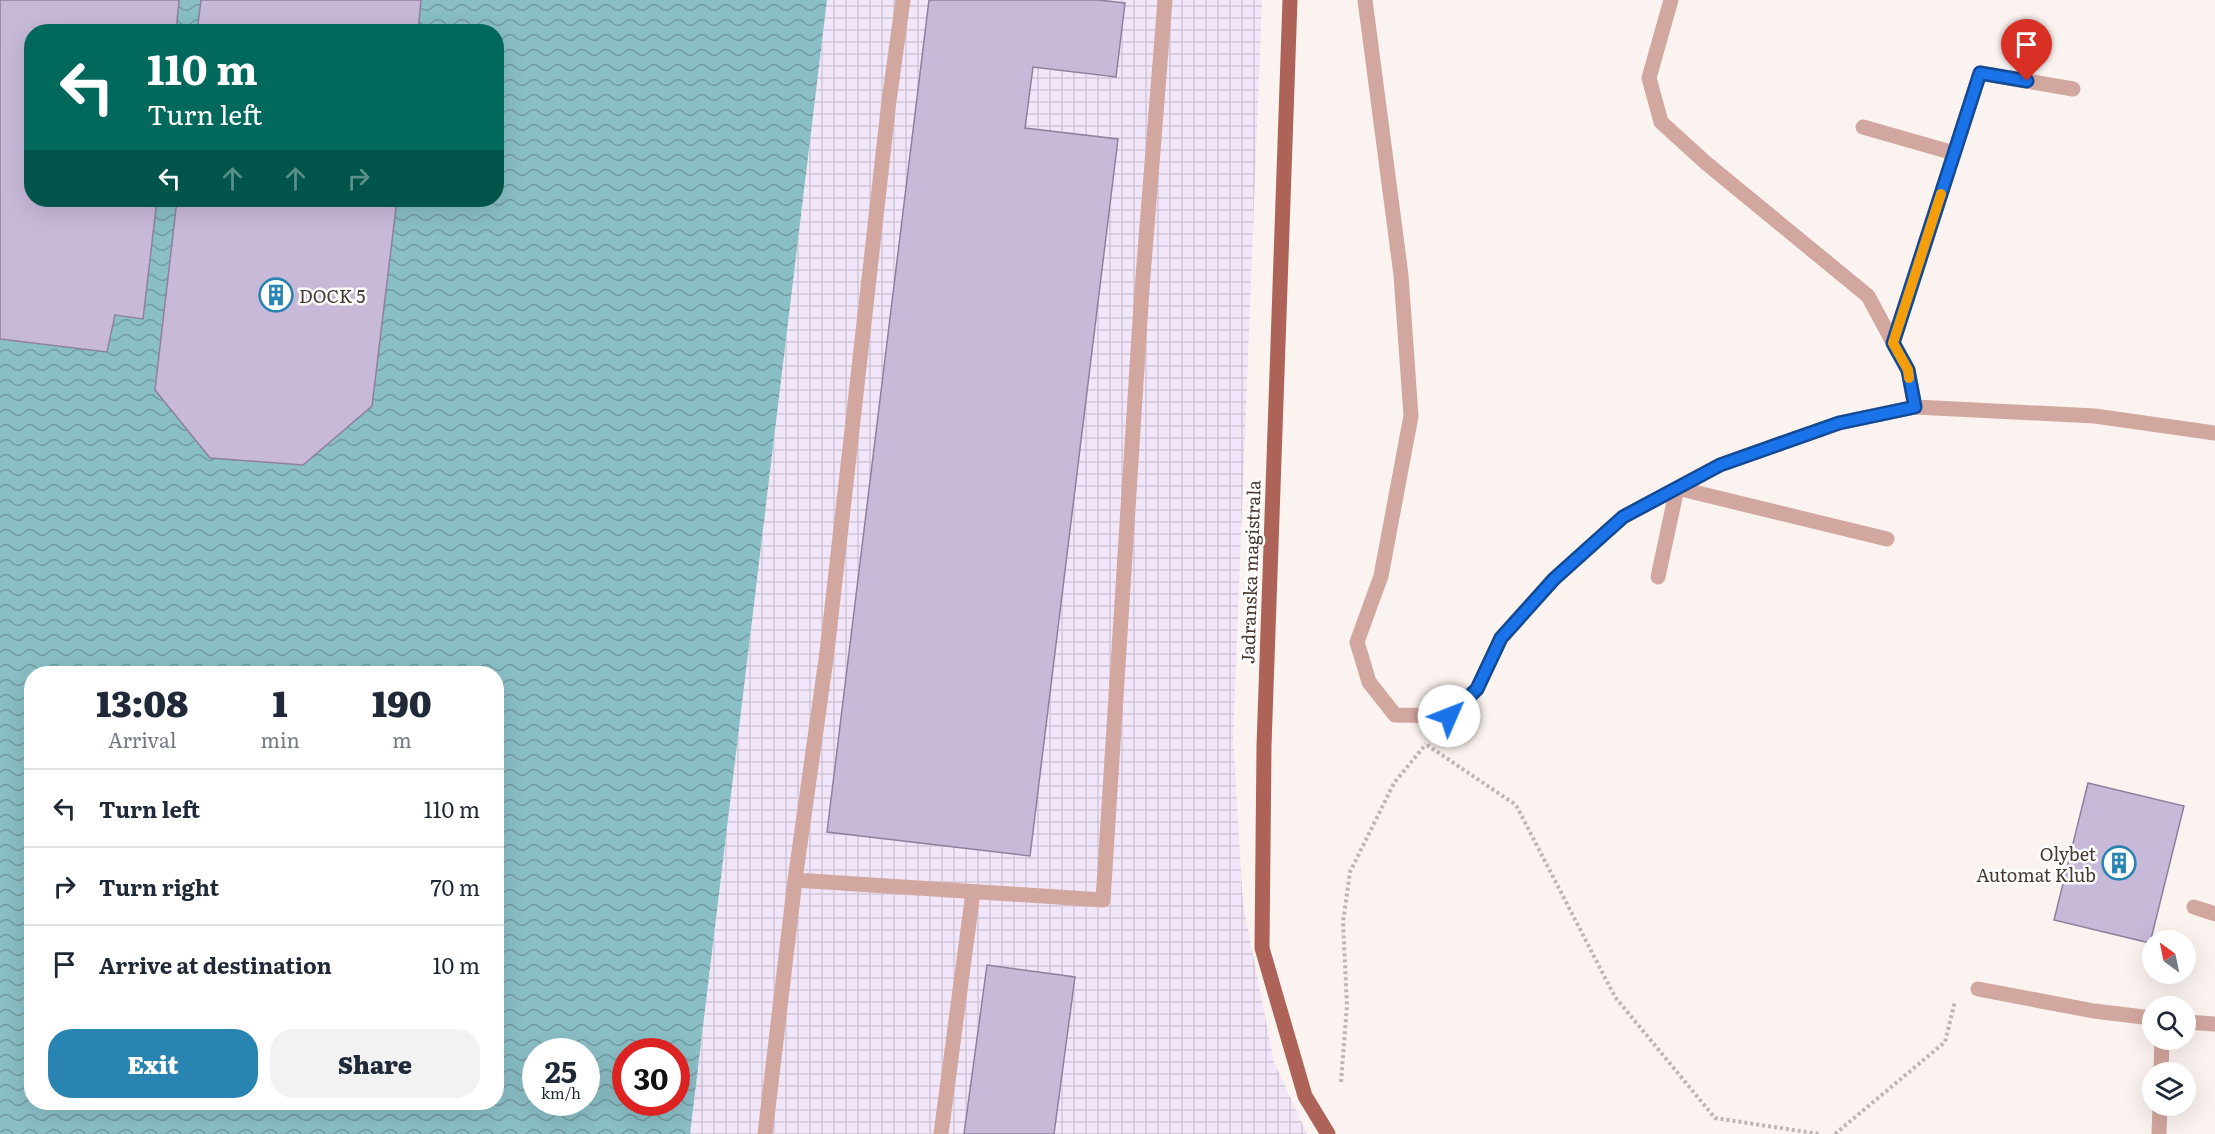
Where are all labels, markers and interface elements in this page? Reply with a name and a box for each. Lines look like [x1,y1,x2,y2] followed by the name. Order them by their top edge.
[2001,19,2052,81] pin
[2010,28,2043,61] icon: arrive
[147,36,258,98] text: 110 m
[48,48,126,126] icon: left
[147,93,262,133] text: Turn left
[153,162,186,195] icon: left
[216,162,249,195] icon: ahead
[279,162,312,195] icon: ahead
[342,162,375,195] icon: right
[258,277,294,313] building icon: DOCK 5
[299,282,365,309] place label: DOCK 5
[1233,479,1267,664] street label: Jadranska magistrala
[96,675,188,728] text: 13:08
[273,675,288,728] text: 1
[372,675,432,728] text: 190
[1417,684,1481,748] position arrow
[108,724,176,754] text: Arrival
[260,724,300,754] text: min
[392,724,412,754] text: m
[48,792,81,825] icon: left
[99,792,200,825] text: Turn left
[424,792,480,825] text: 110 m
[1976,840,2097,888] place label: Olybet Automat Klub
[2101,845,2137,881] building icon: Olybet Automat Klub
[48,870,81,903] icon: right
[99,870,219,903] text: Turn right
[430,870,480,903] text: 70 m
[2142,930,2196,984] north arrow
[2142,930,2196,1116] map controls
[48,948,81,981] icon: arrive
[99,948,332,981] text: Arrive at destination
[433,948,480,981] text: 10 m
[2142,996,2196,1050] button: search
[48,1029,258,1098] button: Exit
[270,1029,480,1098] button: Share
[612,1038,690,1116] speed limit sign: 30
[545,1048,577,1092] text: 25
[2142,1062,2196,1116] button: layers
[541,1081,581,1104] text: km/h

